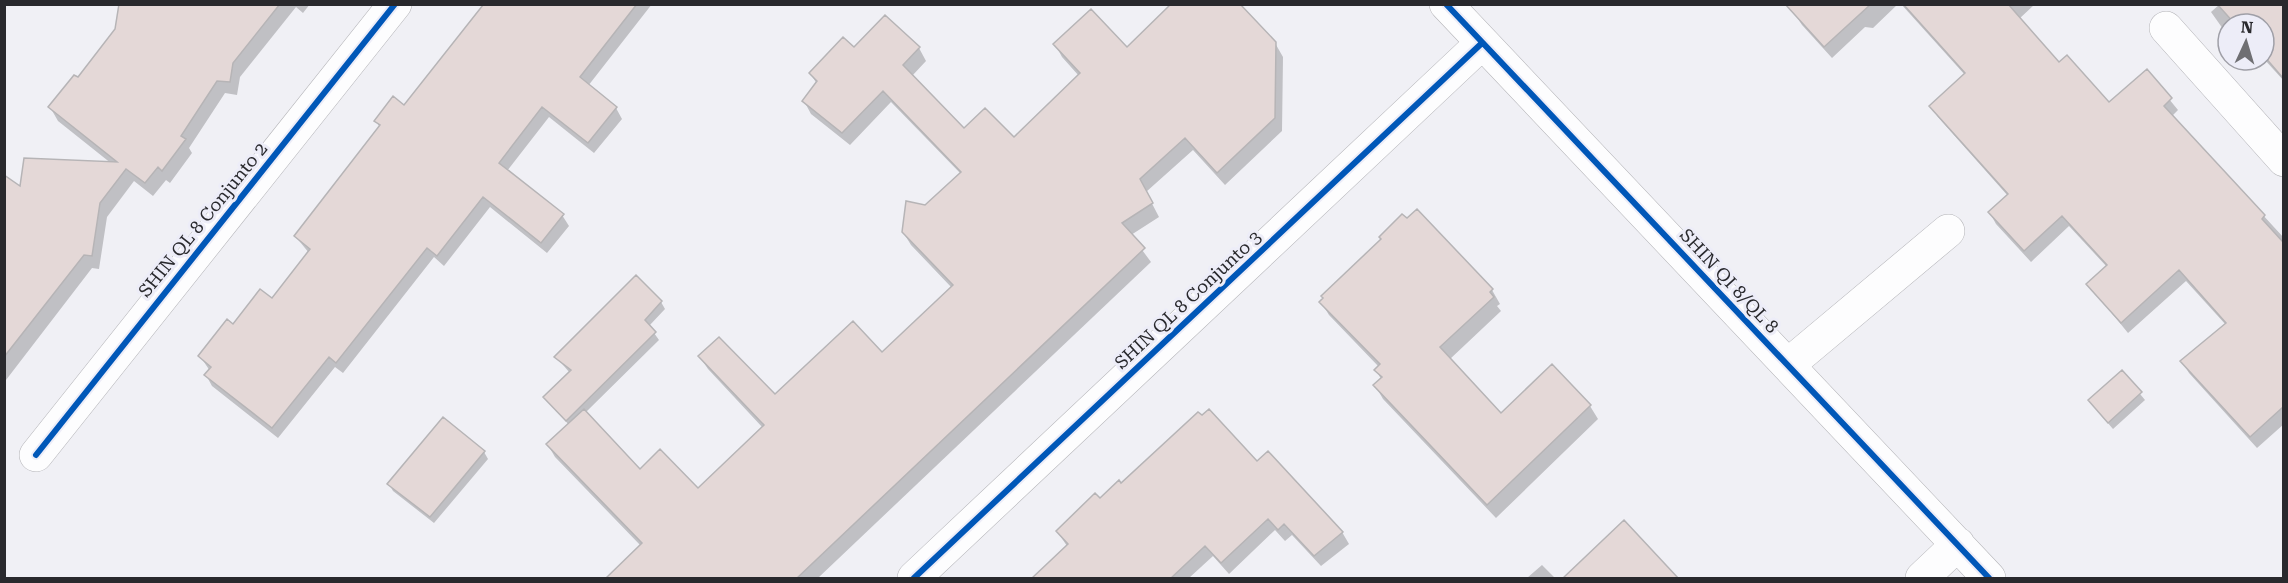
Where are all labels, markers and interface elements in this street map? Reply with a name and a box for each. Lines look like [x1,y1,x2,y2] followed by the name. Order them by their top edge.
[2216,12,2276,72] north arrow
[2240,18,2254,37] text: N
[134,138,271,301] street label: SHIN QL 8 Conjunto 2
[1676,224,1783,337] street label: SHIN QI 8/QL 8
[1110,226,1265,373] street label: SHIN QL 8 Conjunto 3

